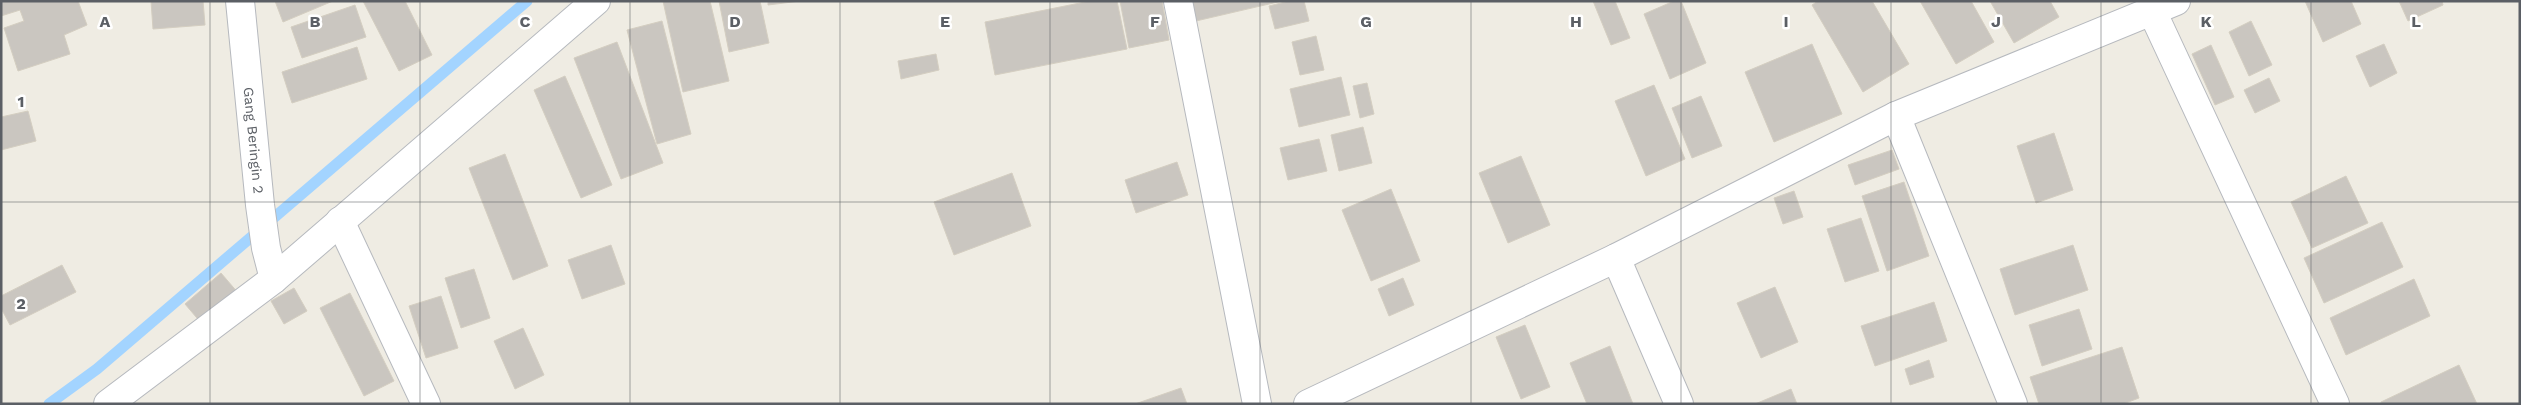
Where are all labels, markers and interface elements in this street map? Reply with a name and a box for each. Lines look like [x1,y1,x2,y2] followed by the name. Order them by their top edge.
[100,12,111,31] text: A
[310,12,321,31] text: B
[520,12,531,31] text: C
[729,12,741,31] text: D
[940,12,950,31] text: E
[1150,12,1160,31] text: F
[1360,12,1372,31] text: G
[1570,12,1582,31] text: H
[1783,12,1789,31] text: I
[1991,12,2001,31] text: J
[2200,12,2212,31] text: K
[2411,12,2421,31] text: L
[240,86,267,194] street label: Gang Beringin 2
[18,92,24,111] text: 1
[16,294,26,313] text: 2

